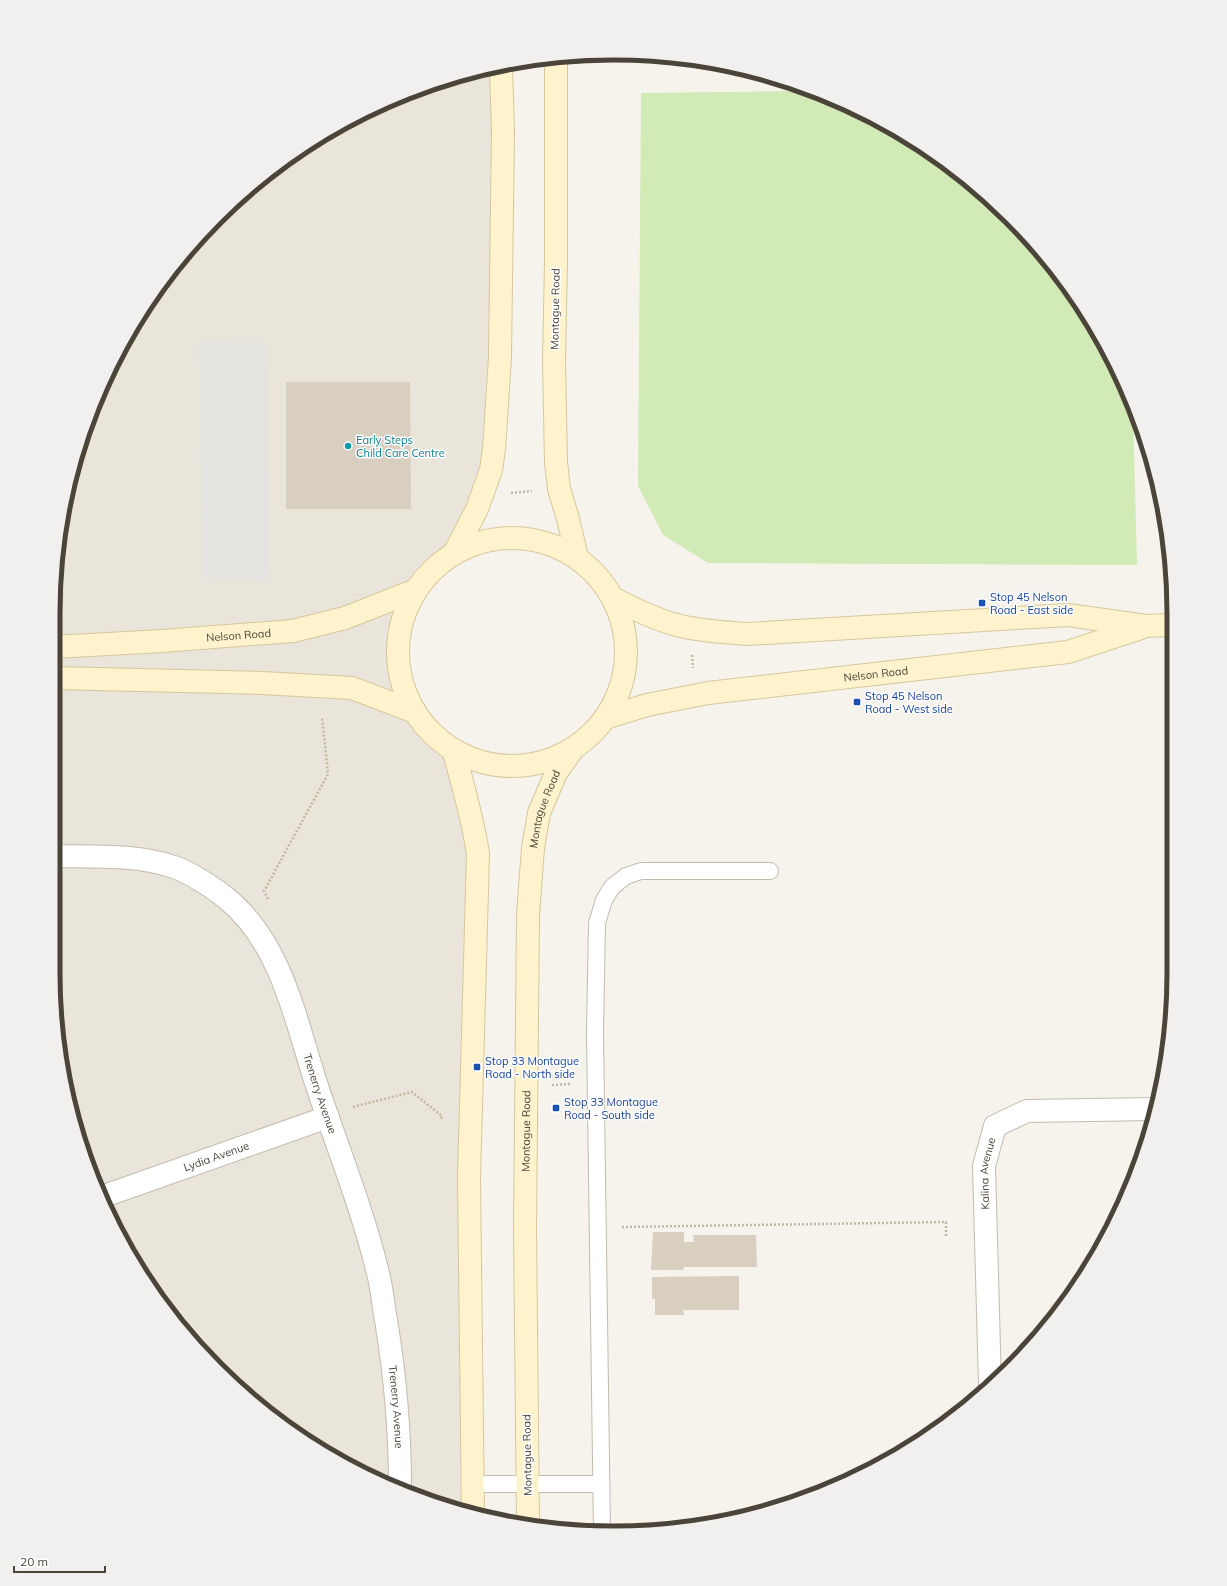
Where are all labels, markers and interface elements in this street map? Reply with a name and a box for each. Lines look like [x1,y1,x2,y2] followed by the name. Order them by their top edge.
[547,268,563,350] street label: Montague Road
[356,433,445,460] place label: Early Steps Child Care Centre
[343,441,353,451] marker: Early Steps Child Care Centre
[990,590,1073,617] place label: Stop 45 Nelson Road - East side
[977,598,987,608] marker: Stop 45 Nelson Road - East side
[206,626,272,645] street label: Nelson Road
[843,663,909,685] street label: Nelson Road
[865,689,953,716] place label: Stop 45 Nelson Road - West side
[852,697,862,707] marker: Stop 45 Nelson Road - West side
[526,768,563,849] street label: Montague Road
[300,1052,340,1135] street label: Trenerry Avenue
[485,1054,579,1081] place label: Stop 33 Montague Road - North side
[472,1062,482,1072] marker: Stop 33 Montague Road - North side
[519,1090,533,1172] street label: Montague Road
[564,1095,658,1122] place label: Stop 33 Montague Road - South side
[551,1103,561,1113] marker: Stop 33 Montague Road - South side
[977,1136,999,1210] street label: Kalina Avenue
[182,1138,251,1174] street label: Lydia Avenue
[386,1364,406,1449] street label: Trenerry Avenue
[519,1414,535,1496] street label: Montague Road
[14,1548,105,1574] scale bar
[20,1554,48,1569] text: 20 m

